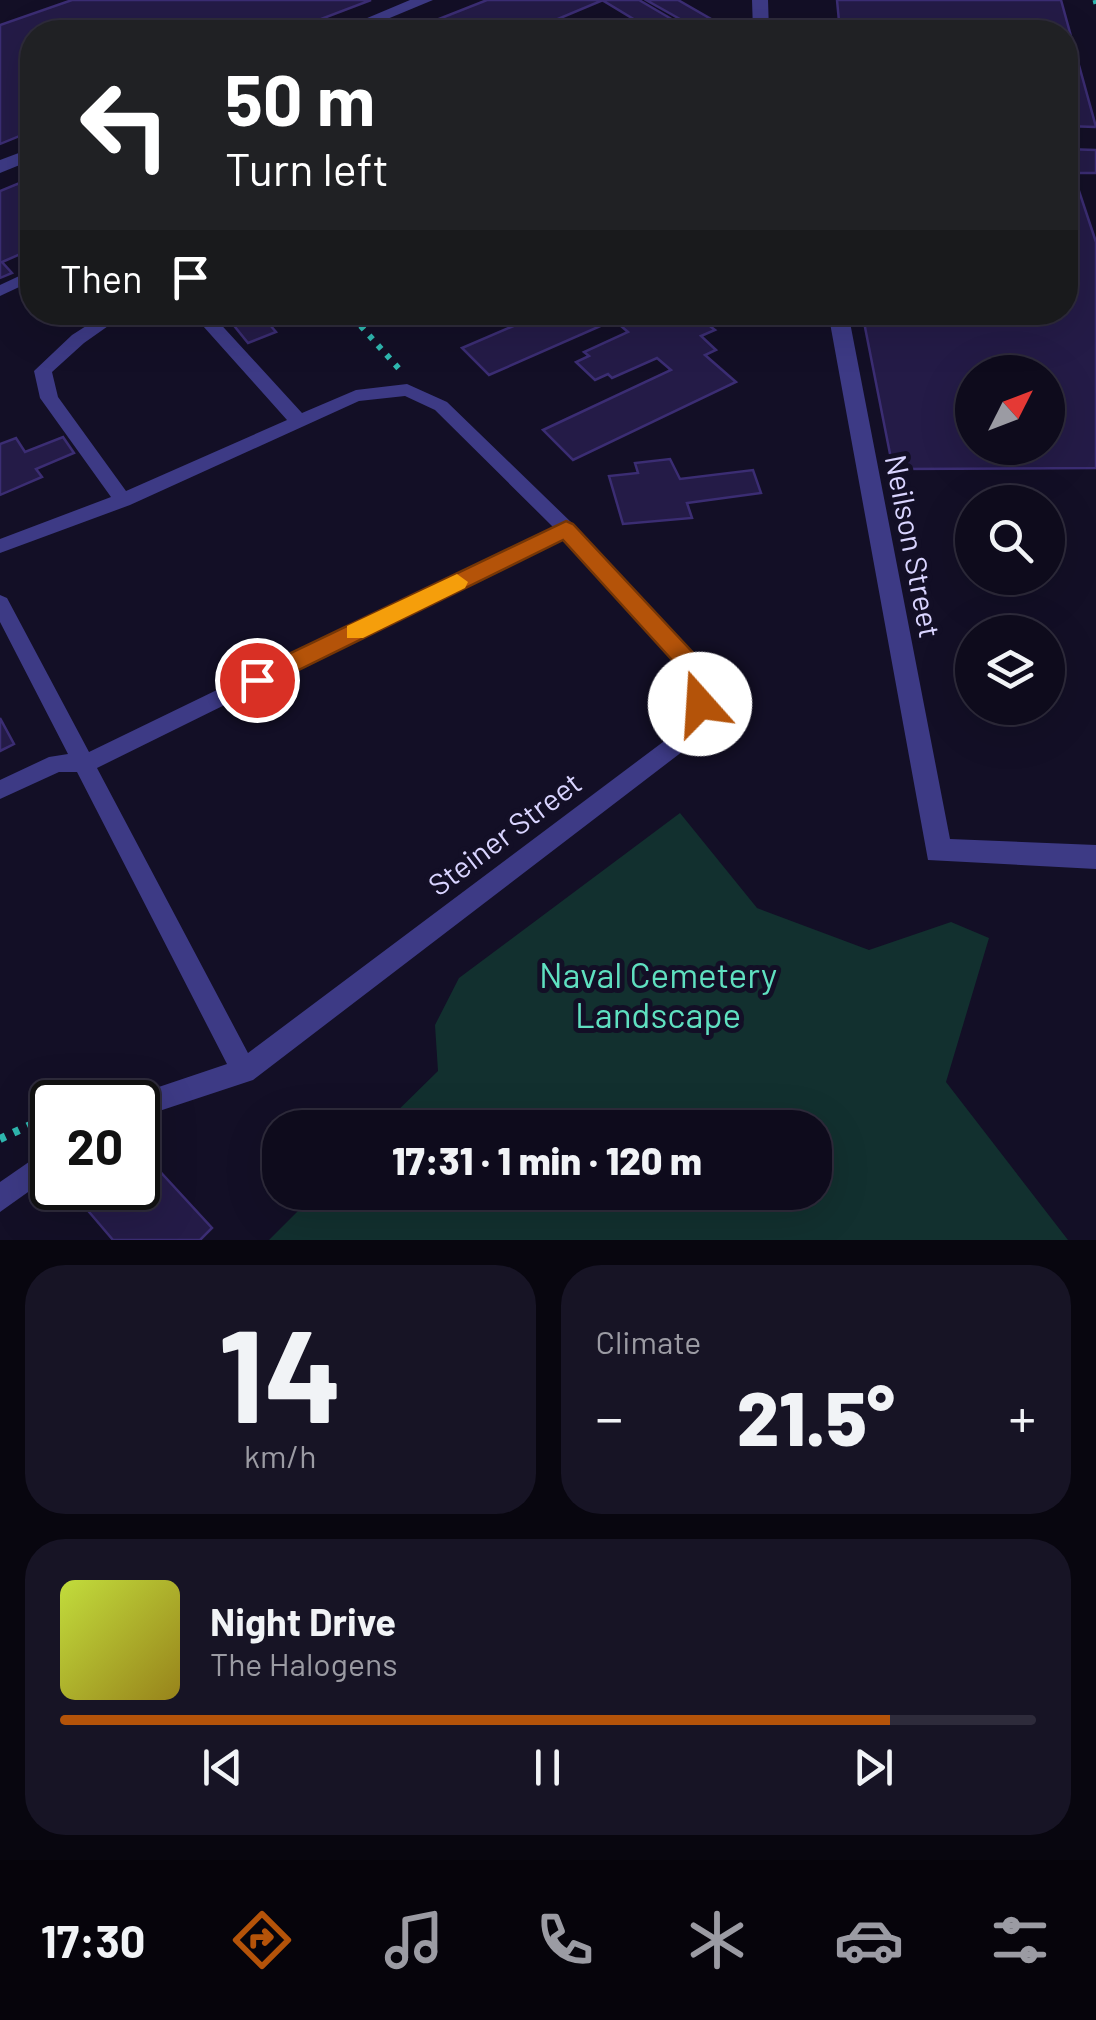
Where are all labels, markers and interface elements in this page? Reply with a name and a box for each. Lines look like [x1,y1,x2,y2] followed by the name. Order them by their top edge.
[225,56,375,140] text: 50 m
[60,60,190,190] icon: left
[225,141,389,195] text: Turn left
[163,250,218,305] icon: arrive
[60,255,143,301] text: Then
[955,355,1065,465] north arrow
[955,355,1065,725] map controls
[879,451,949,641] street label: Neilson Street
[955,485,1065,595] button: search
[955,615,1065,725] button: layers
[215,638,300,723] pin
[648,652,752,756] position arrow
[230,653,285,708] icon: arrive
[420,764,588,902] street label: Steiner Street
[539,953,777,1035] park label: Naval Cemetery Landscape
[30,1080,160,1210] speed limit sign: 20
[392,1137,702,1183] text: 17:31 · 1 min · 120 m
[218,1293,343,1449] text: 14
[596,1322,701,1360] text: Climate
[737,1371,895,1461] text: 21.5°
[596,1383,623,1449] text: −
[1008,1383,1036,1449] text: +
[244,1436,316,1474] text: km/h
[210,1598,396,1644] text: Night Drive
[210,1644,398,1682] text: The Halogens
[195,1740,250,1795] icon: previous
[520,1740,575,1795] icon: pause
[846,1740,901,1795] icon: next
[227,1905,297,1975] icon: directions
[379,1905,449,1975] icon: music
[530,1905,600,1975] icon: phone
[682,1905,752,1975] icon: climate
[834,1905,904,1975] icon: car
[985,1905,1055,1975] icon: filters
[41,1913,145,1967] text: 17:30

